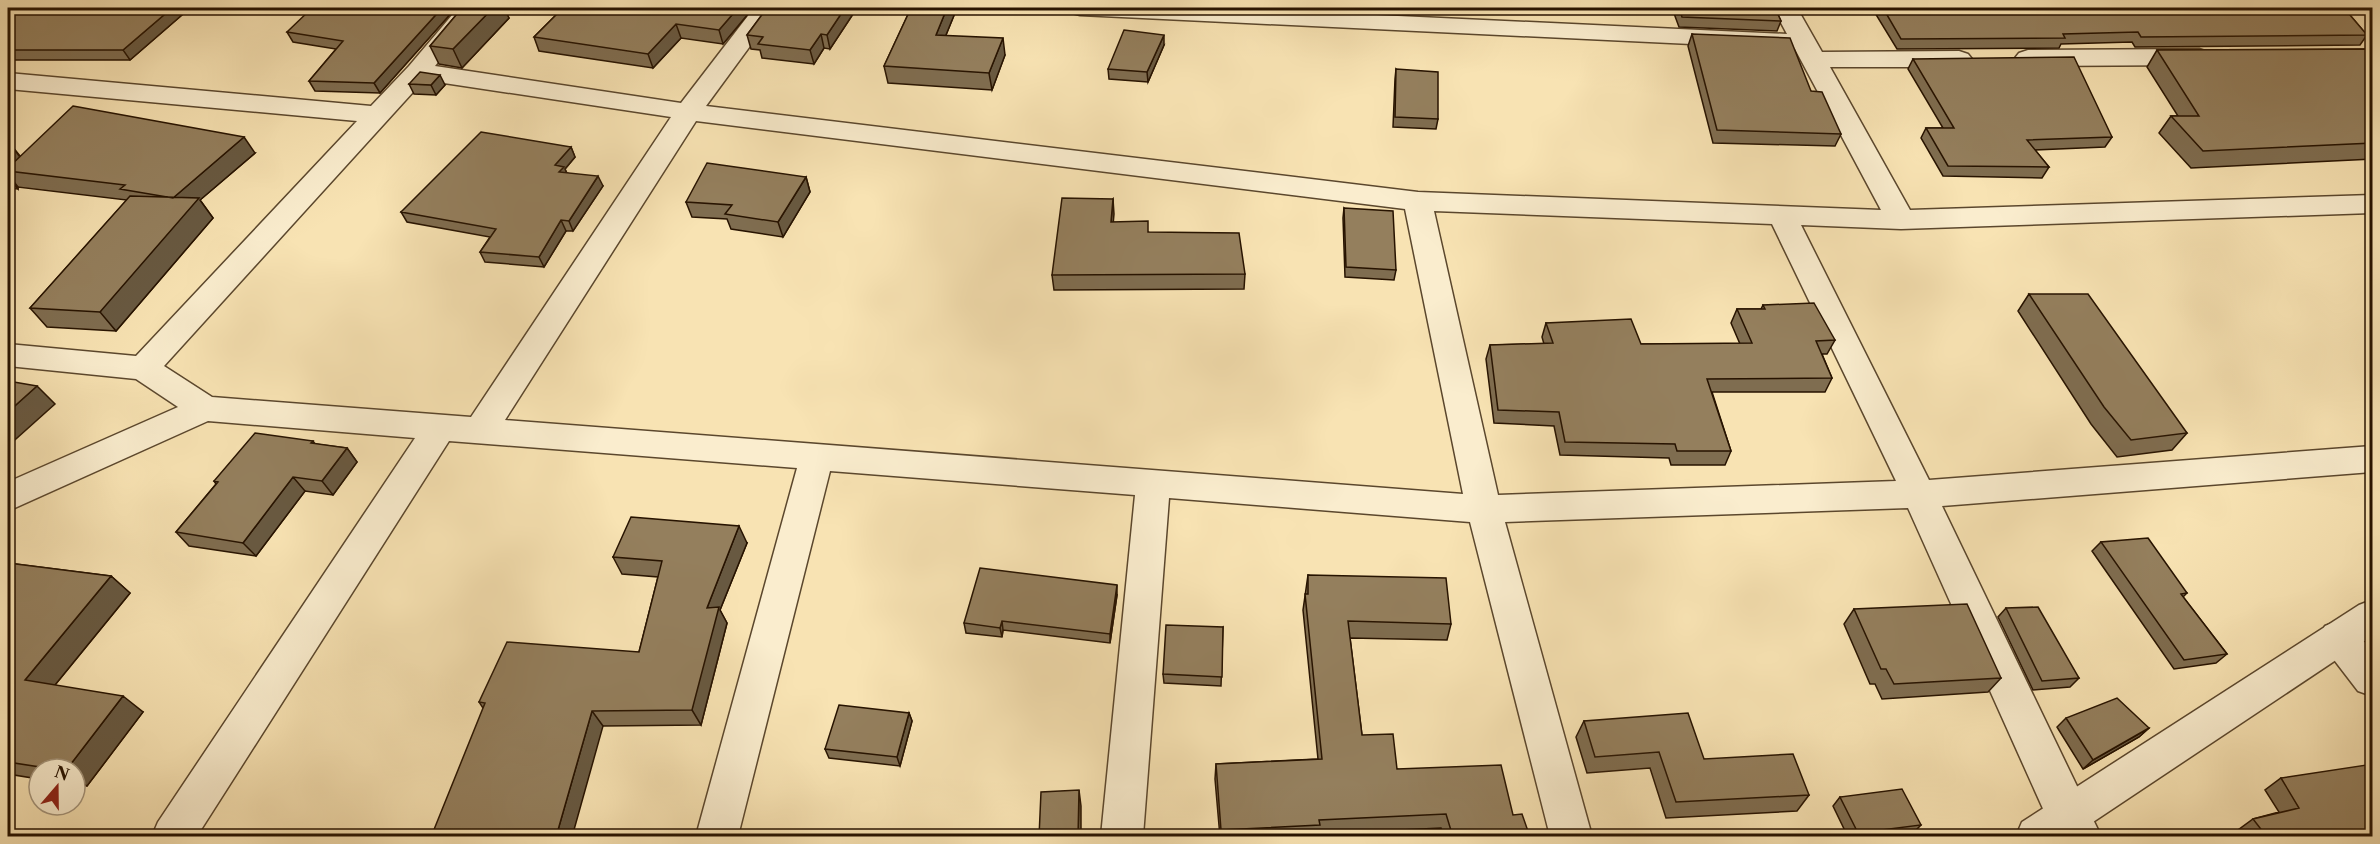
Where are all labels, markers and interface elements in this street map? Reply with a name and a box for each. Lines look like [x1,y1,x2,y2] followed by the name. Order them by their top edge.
[27,757,87,817] north arrow
[52,761,72,785] text: N

